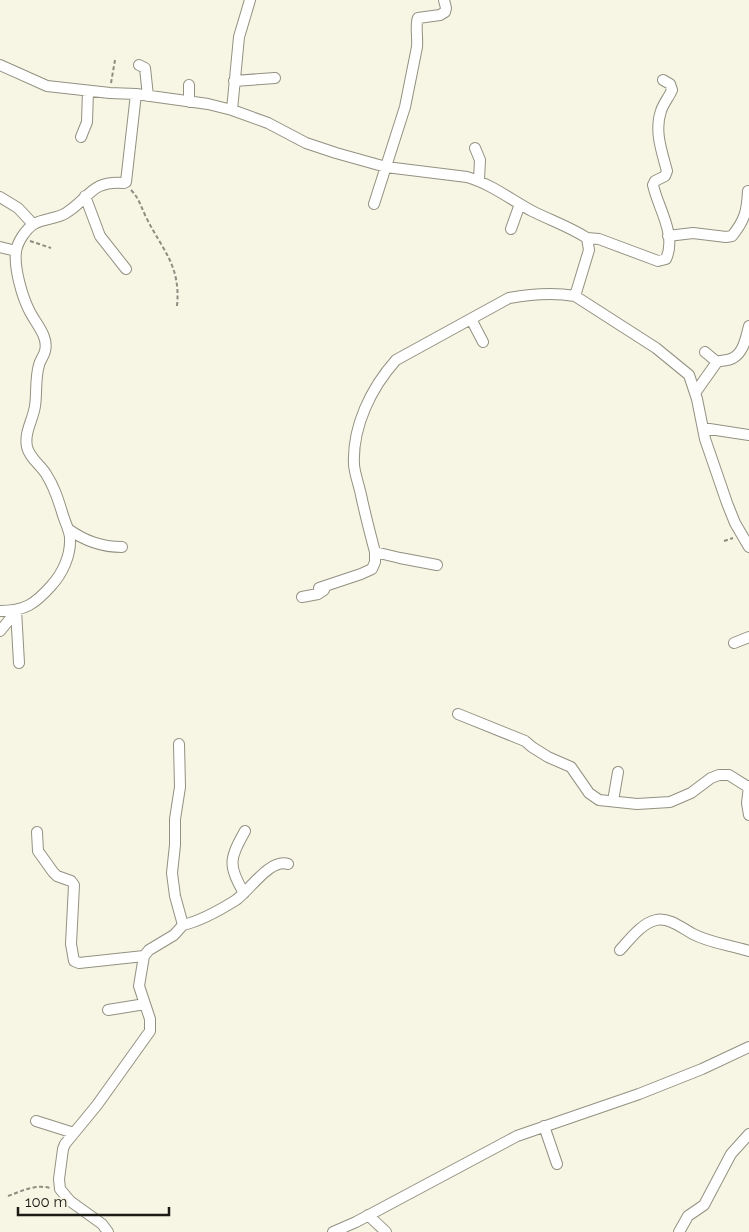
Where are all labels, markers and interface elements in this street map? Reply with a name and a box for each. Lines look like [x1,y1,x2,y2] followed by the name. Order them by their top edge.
[18,1184,169,1216] scale bar
[25,1193,67,1211] text: 100 m

